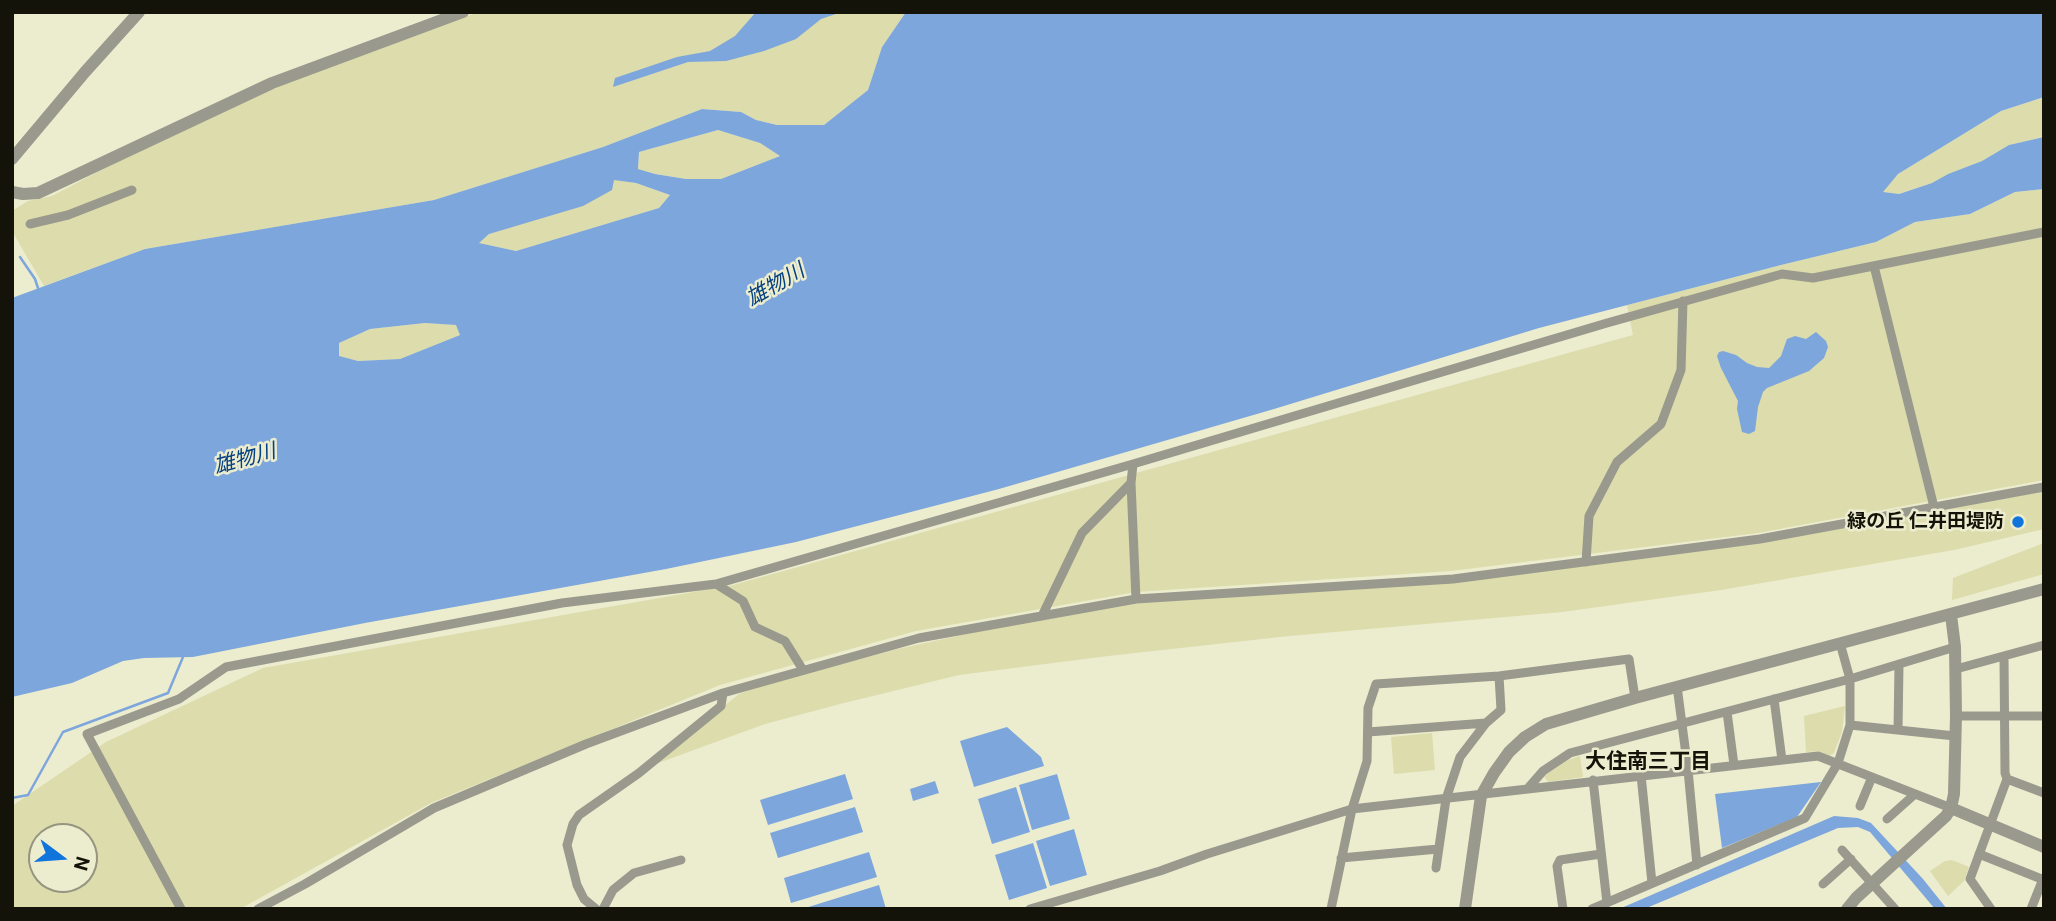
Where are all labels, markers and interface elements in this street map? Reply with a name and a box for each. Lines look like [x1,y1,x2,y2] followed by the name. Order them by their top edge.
[742,259,810,313] water label: 雄物川
[211,440,279,480] water label: 雄物川
[1847,511,2004,533] place label: 緑の丘 仁井田堤防
[2010,514,2026,530] marker: 緑の丘 仁井田堤防
[1585,750,1711,776] district label: 大住南三丁目
[28,823,98,893] north arrow
[69,854,95,873] text: N

